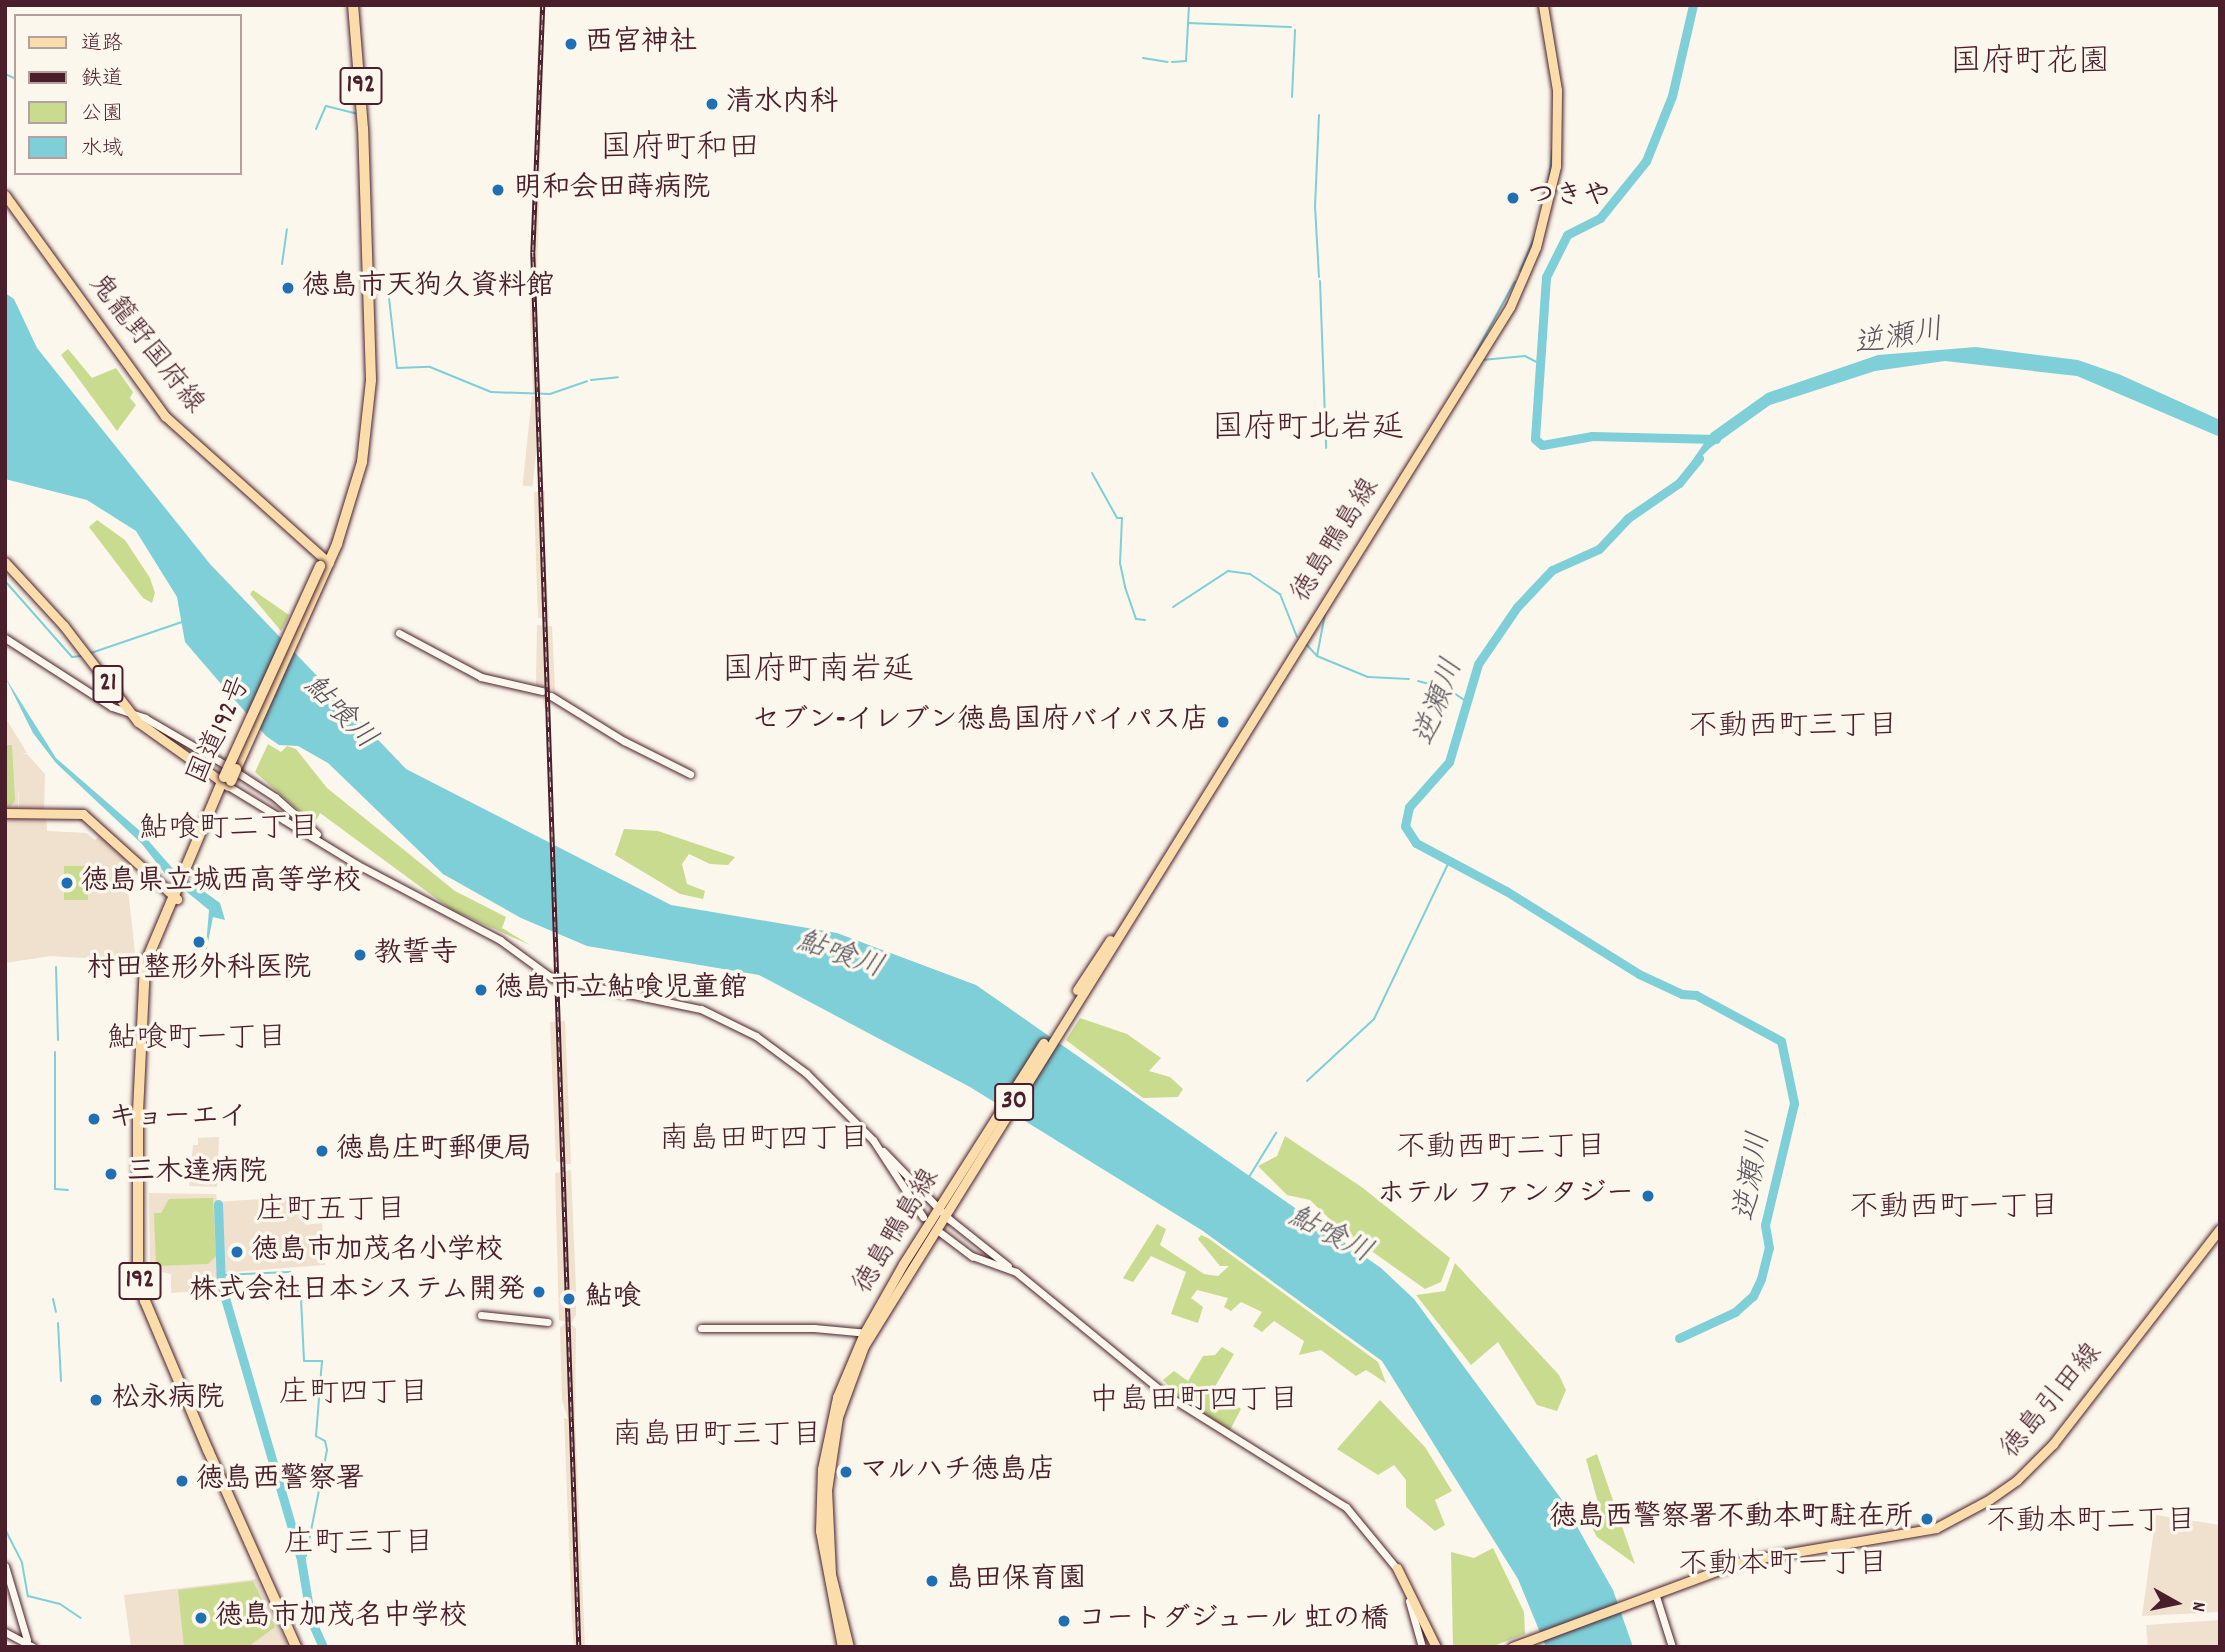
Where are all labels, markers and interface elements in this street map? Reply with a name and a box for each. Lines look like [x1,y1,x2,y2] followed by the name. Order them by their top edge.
[14,14,242,175] legend
[585,27,697,61] place label: 西宮神社
[81,30,123,60] text: 道路
[563,36,579,52] marker: 西宮神社
[1950,45,2110,83] district label: 国府町花園
[338,64,384,108] road number: 192
[81,65,123,95] text: 鉄道
[726,87,838,121] place label: 清水内科
[704,96,720,112] marker: 清水内科
[81,100,123,130] text: 公園
[600,131,760,169] district label: 国府町和田
[81,135,123,165] text: 水域
[514,173,710,207] place label: 明和会田蒔病院
[488,180,508,200] marker: 明和会田蒔病院
[1527,181,1611,215] place label: つきや
[1505,190,1521,206] marker: つきや
[80,268,210,422] street label: 鬼籠野国府線
[302,271,554,305] place label: 徳島市天狗久資料館
[280,280,296,296] marker: 徳島市天狗久資料館
[1852,314,1946,366] water label: 逆瀬川
[1212,411,1404,449] district label: 国府町北岩延
[1286,473,1388,609] street label: 徳島鴨島線
[722,653,914,691] district label: 国府町南岩延
[1409,655,1473,751] water label: 逆瀬川
[92,662,124,706] road number: 21
[294,669,382,759] water label: 鮎喰川
[182,672,260,790] street label: 国道192号
[751,705,1209,739] place label: セブン-イレブン徳島国府バイパス店
[1688,711,1898,747] district label: 不動西町三丁目
[1215,714,1231,730] marker: セブン-イレブン徳島国府バイパス店
[139,813,319,849] district label: 鮎喰町二丁目
[81,866,361,900] place label: 徳島県立城西高等学校
[59,875,75,891] marker: 徳島県立城西高等学校
[791,925,887,989] water label: 鮎喰川
[191,934,207,950] marker: 村田整形外科医院
[374,938,458,972] place label: 教誓寺
[352,947,368,963] marker: 教誓寺
[87,953,311,987] place label: 村田整形外科医院
[495,973,747,1007] place label: 徳島市立鮎喰児童館
[473,982,489,998] marker: 徳島市立鮎喰児童館
[107,1023,287,1059] district label: 鮎喰町一丁目
[993,1079,1035,1124] road number: 30
[108,1102,247,1136] place label: キョーエイ
[86,1111,102,1127] marker: キョーエイ
[659,1124,869,1160] district label: 南島田町四丁目
[1729,1130,1781,1224] water label: 逆瀬川
[1396,1132,1606,1168] district label: 不動西町二丁目
[336,1134,532,1168] place label: 徳島庄町郵便局
[314,1143,330,1159] marker: 徳島庄町郵便局
[127,1157,267,1191] place label: 三木達病院
[848,1163,948,1301] street label: 徳島鴨島線
[101,1164,121,1184] marker: 三木達病院
[1376,1179,1634,1213] place label: ホテル ファンタジー
[1640,1188,1656,1204] marker: ホテル ファンタジー
[1849,1192,2059,1228] district label: 不動西町一丁目
[256,1195,406,1231] district label: 庄町五丁目
[1281,1201,1377,1273] water label: 鮎喰川
[251,1235,503,1269] place label: 徳島市加茂名小学校
[229,1244,245,1260] marker: 徳島市加茂名小学校
[117,1258,163,1304] road number: 192
[189,1275,525,1309] place label: 株式会社日本システム開発
[585,1282,641,1316] place label: 鮎喰
[531,1284,547,1300] marker: 株式会社日本システム開発
[559,1289,579,1309] marker: 鮎喰
[1995,1338,2111,1466] street label: 徳島引田線
[279,1378,429,1414] district label: 庄町四丁目
[112,1383,224,1417] place label: 松永病院
[1089,1385,1299,1421] district label: 中島田町四丁目
[86,1390,106,1410] marker: 松永病院
[612,1420,822,1456] district label: 南島田町三丁目
[860,1455,1056,1489] place label: マルハチ徳島店
[196,1464,364,1498] place label: 徳島西警察署
[838,1464,854,1480] marker: マルハチ徳島店
[174,1473,190,1489] marker: 徳島西警察署
[1549,1502,1913,1536] place label: 徳島西警察署不動本町駐在所
[1986,1506,2196,1542] district label: 不動本町二丁目
[1919,1511,1935,1527] marker: 徳島西警察署不動本町駐在所
[284,1528,434,1564] district label: 庄町三丁目
[1678,1549,1888,1585] district label: 不動本町一丁目
[946,1564,1086,1598] place label: 島田保育園
[2141,1568,2211,1638] north arrow
[924,1573,940,1589] marker: 島田保育園
[2183,1600,2211,1613] text: N
[215,1601,467,1635] place label: 徳島市加茂名中学校
[1078,1604,1392,1638] place label: コートダジュール 虹の橋
[193,1610,209,1626] marker: 徳島市加茂名中学校
[1056,1613,1072,1629] marker: コートダジュール 虹の橋

